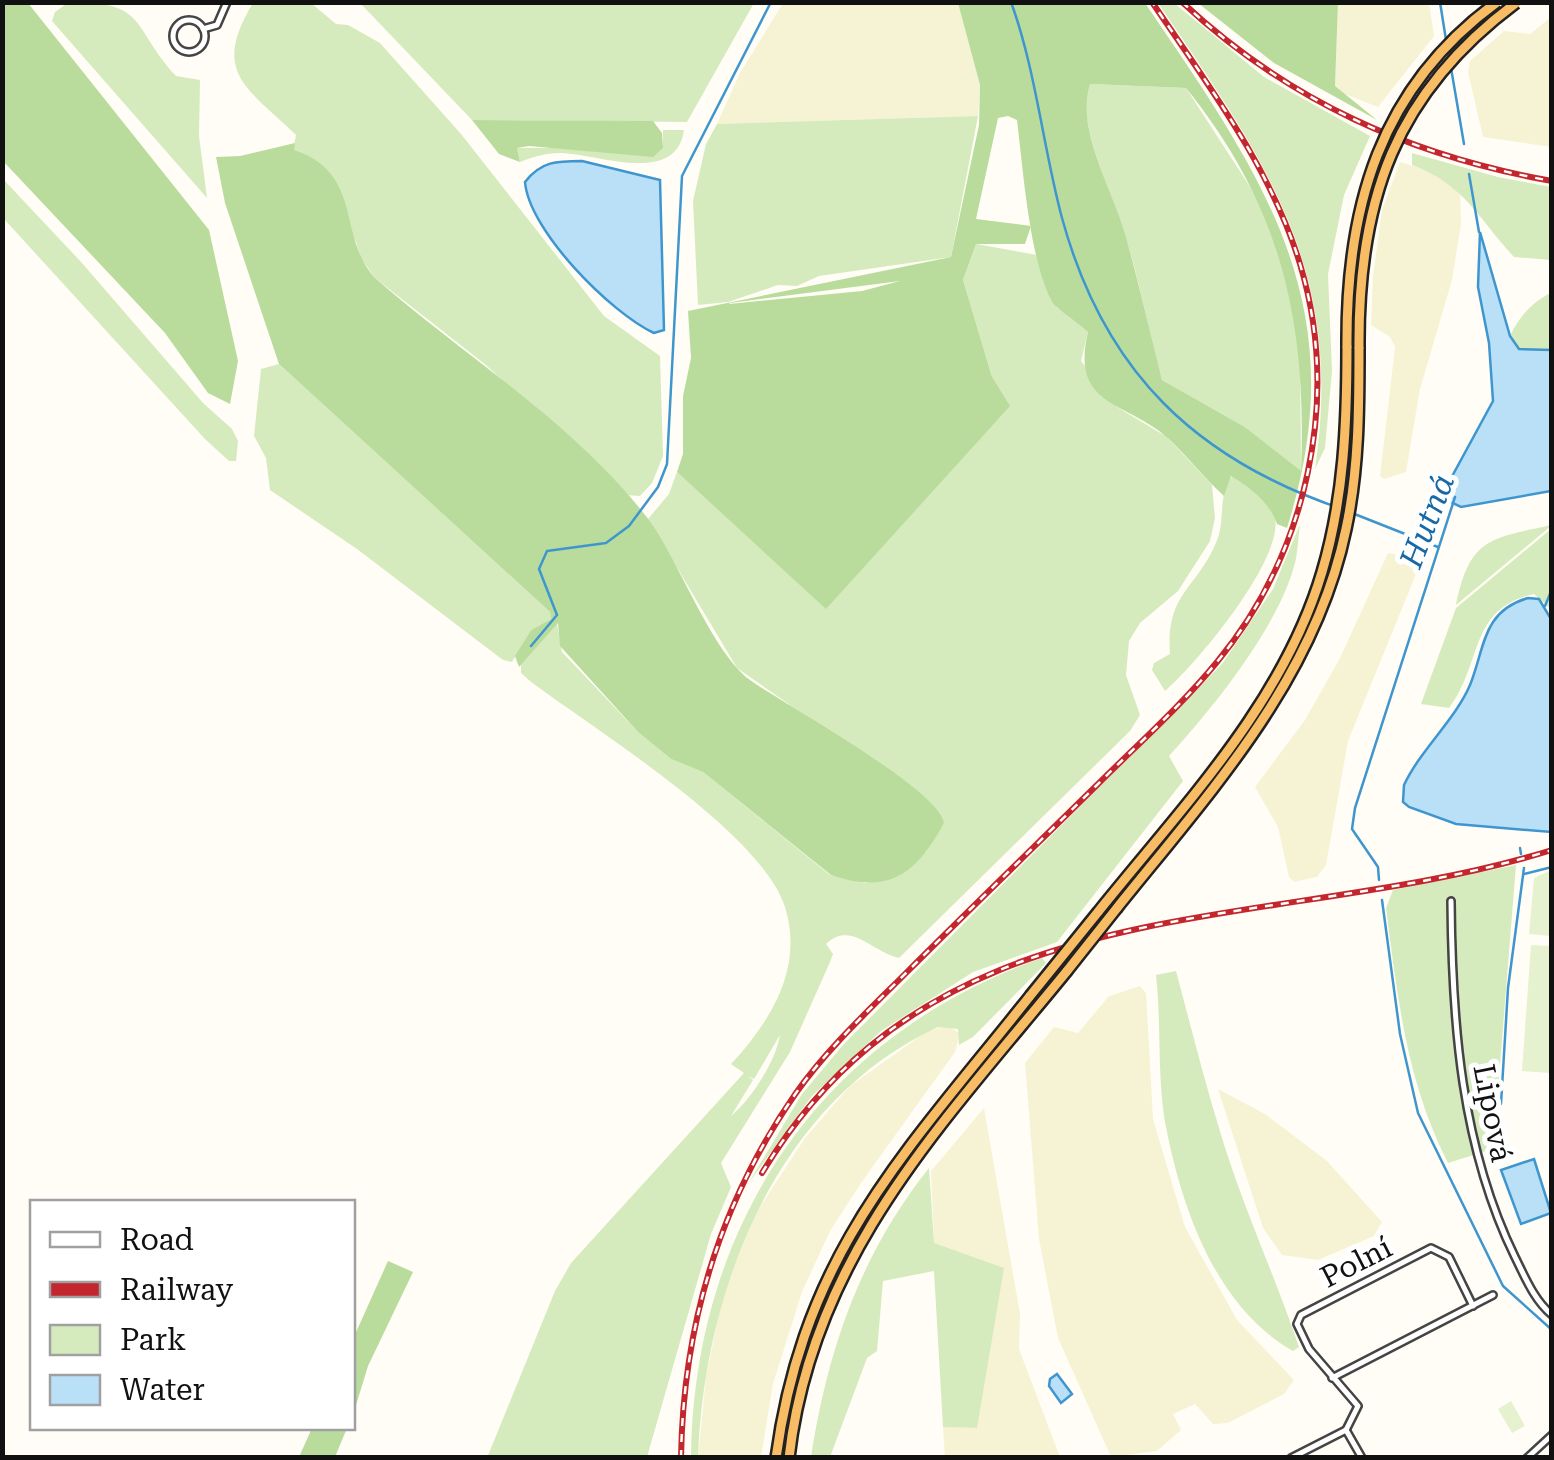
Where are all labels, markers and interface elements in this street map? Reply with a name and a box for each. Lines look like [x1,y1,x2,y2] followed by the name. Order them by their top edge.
[1391,469,1462,574] water label: Hutná
[1466,1061,1520,1165] street label: Lipová
[30,1200,355,1430] legend
[120,1222,194,1257] text: Road
[1315,1229,1397,1295] street label: Polní
[120,1272,234,1307] text: Railway
[120,1322,186,1357] text: Park
[120,1372,205,1407] text: Water

